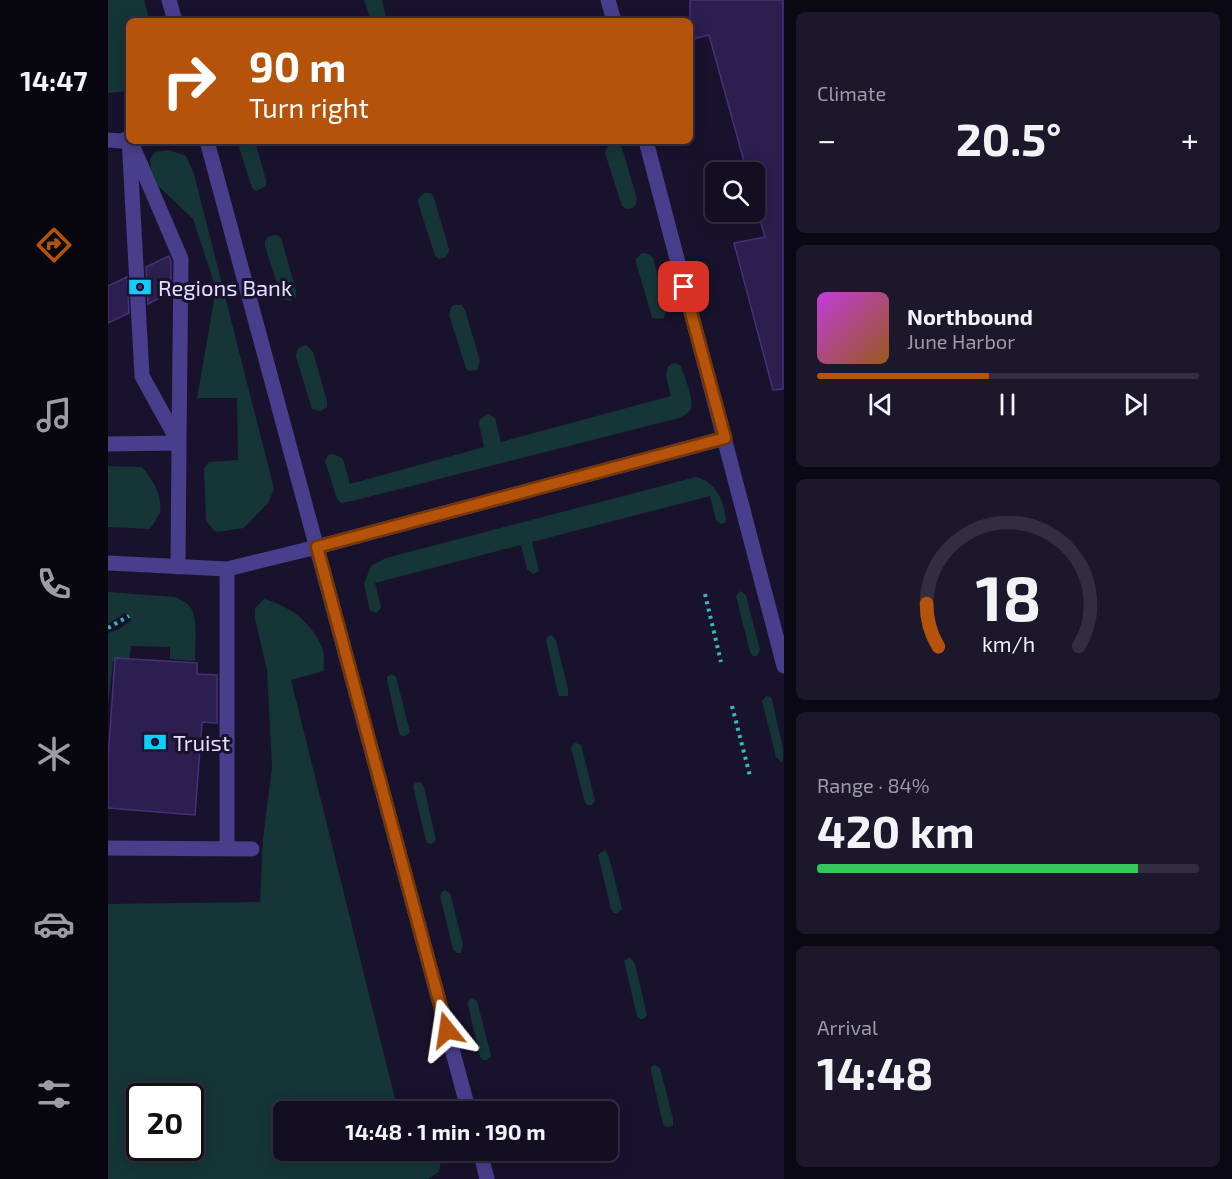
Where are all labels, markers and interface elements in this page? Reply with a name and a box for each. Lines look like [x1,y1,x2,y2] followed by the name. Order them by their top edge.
[249,40,346,90] text: 90 m
[150,42,228,120] icon: right
[20,64,88,96] text: 14:47
[817,81,886,105] text: Climate
[249,91,369,123] text: Turn right
[956,111,1061,165] text: 20.5°
[817,119,836,159] text: −
[1181,119,1199,159] text: +
[705,162,765,222] map controls
[705,162,765,222] button: search
[33,224,75,266] icon: directions
[658,261,709,312] pin
[667,270,700,303] icon: arrive
[127,274,153,300] bank icon: Regions Bank
[158,274,292,300] place label: Regions Bank
[907,303,1033,329] text: Northbound
[907,329,1015,353] text: June Harbor
[864,388,897,421] icon: previous
[991,388,1024,421] icon: pause
[1119,388,1152,421] icon: next
[33,394,75,436] icon: music
[975,559,1041,634] text: 18
[33,563,75,605] icon: phone
[981,631,1035,656] text: km/h
[142,729,168,755] bank icon: Truist
[173,729,230,755] place label: Truist
[33,733,75,775] icon: climate
[817,773,930,797] text: Range · 84%
[817,803,975,857] text: 420 km
[33,903,75,945] icon: car
[415,998,479,1062] position arrow
[817,1015,878,1039] text: Arrival
[817,1045,933,1099] text: 14:48
[33,1073,75,1115] icon: filters
[126,1083,204,1161] speed limit sign: 20
[345,1118,546,1144] text: 14:48 · 1 min · 190 m

